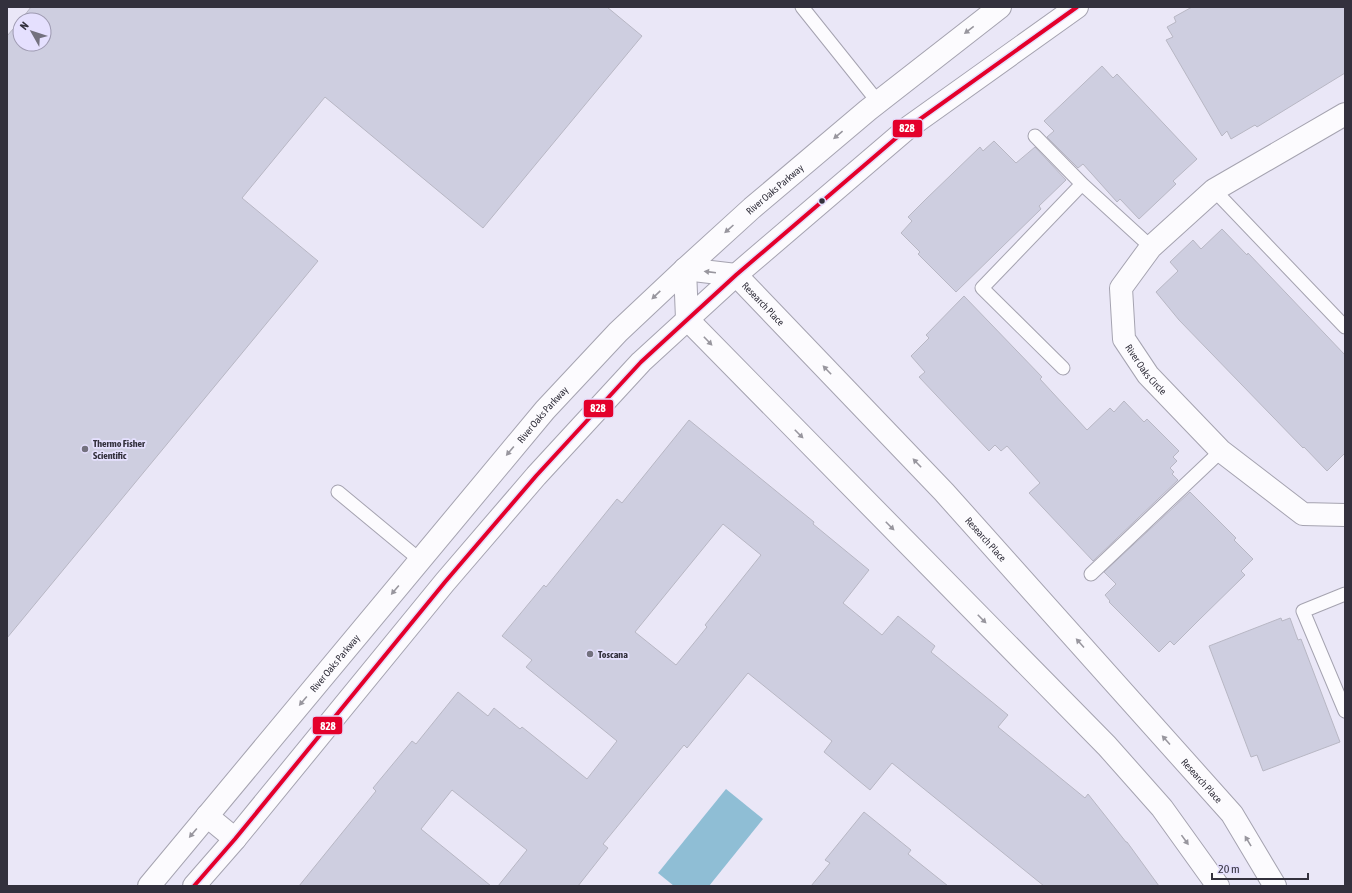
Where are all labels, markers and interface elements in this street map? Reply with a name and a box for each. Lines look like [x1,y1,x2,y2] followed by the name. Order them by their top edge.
[12,12,52,52] north arrow
[18,19,31,32] text: N
[964,26,975,35] one-way arrow
[892,119,923,138] line badge: 828
[899,122,915,134] text: 828
[833,131,843,140] one-way arrow
[744,162,806,217] street label: River Oaks Parkway
[817,196,827,206] unlabelled marker
[724,224,734,234] one-way arrow
[704,269,716,275] one-way arrow
[740,280,787,328] street label: Research Place
[651,291,661,300] one-way arrow
[703,336,713,346] one-way arrow
[1123,342,1169,397] street label: River Oaks Circle
[822,365,832,375] one-way arrow
[515,384,570,445] street label: River Oaks Parkway
[583,399,614,418] line badge: 828
[590,402,606,414] text: 828
[794,429,804,438] one-way arrow
[93,438,146,461] place label: Thermo Fisher Scientific
[80,444,90,454] marker: Thermo Fisher Scientific
[506,446,515,457] one-way arrow
[912,458,922,468] one-way arrow
[963,515,1009,564] street label: Research Place
[886,521,895,531] one-way arrow
[390,585,399,596] one-way arrow
[977,614,987,623] one-way arrow
[308,632,362,694] street label: River Oaks Parkway
[1075,638,1085,648] one-way arrow
[585,649,595,659] marker: Toscana
[598,649,628,660] place label: Toscana
[298,696,307,706] one-way arrow
[312,716,343,735] line badge: 828
[320,720,336,732] text: 828
[1162,735,1171,745] one-way arrow
[1179,756,1225,806] street label: Research Place
[188,828,197,839] one-way arrow
[1181,835,1189,845] one-way arrow
[1245,835,1252,847] one-way arrow
[1212,855,1308,881] scale bar
[1218,862,1240,876] text: 20 m

